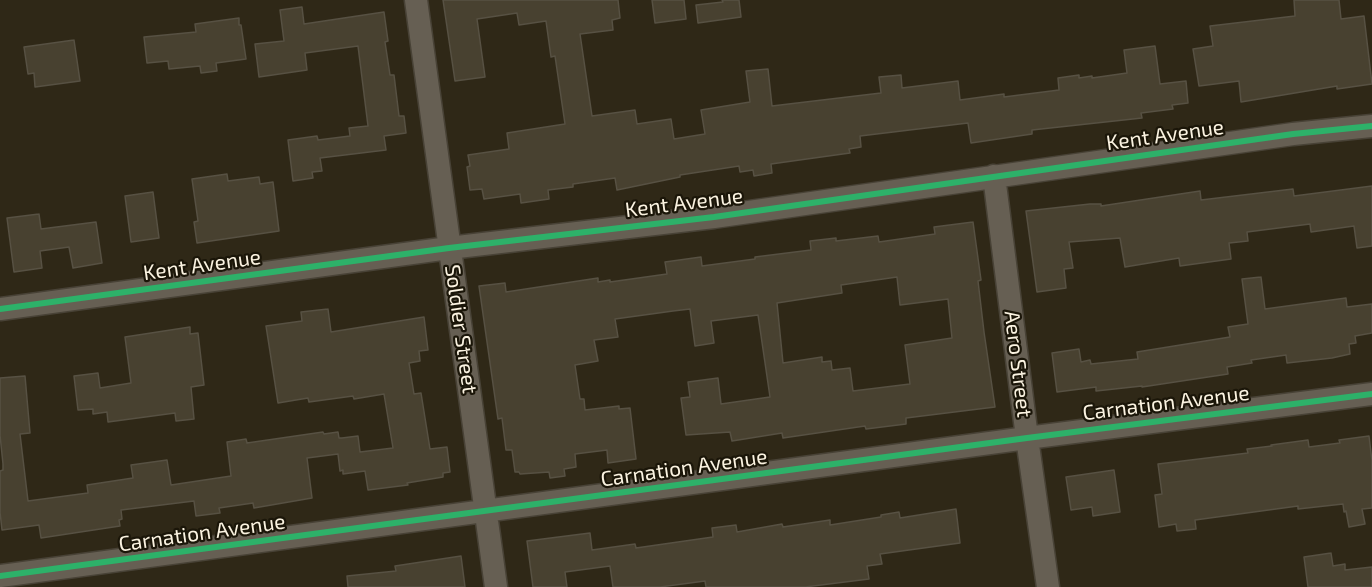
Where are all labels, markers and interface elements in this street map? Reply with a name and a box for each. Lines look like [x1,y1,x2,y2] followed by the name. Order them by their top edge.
[1104,114,1226,156] street label: Kent Avenue
[624,183,744,223] street label: Kent Avenue
[141,244,263,286] street label: Kent Avenue
[439,263,483,395] street label: Soldier Street
[999,309,1037,419] street label: Aero Street
[1081,380,1251,426] street label: Carnation Avenue
[599,444,769,492] street label: Carnation Avenue
[117,509,287,557] street label: Carnation Avenue

